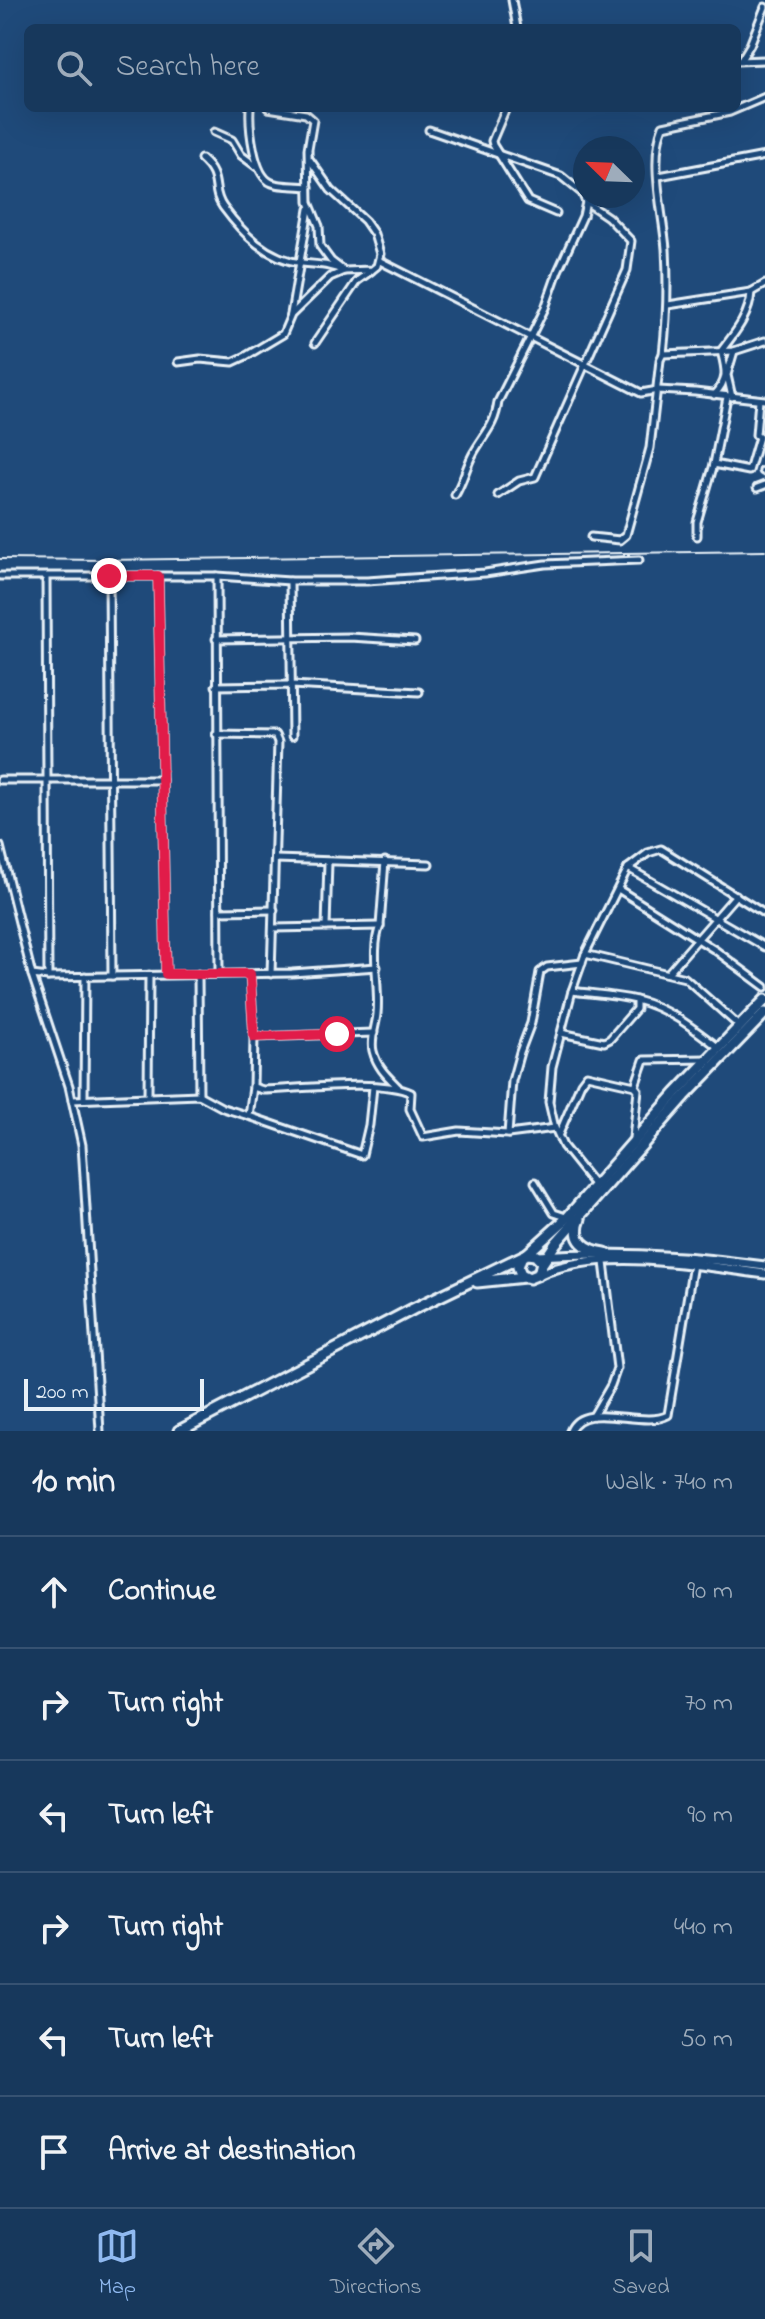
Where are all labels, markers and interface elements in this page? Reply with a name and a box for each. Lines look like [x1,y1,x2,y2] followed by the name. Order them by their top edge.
[24,24,741,112] search box
[52,46,96,90] icon: search
[116,46,260,90] text: Search here
[573,136,645,208] north arrow
[91,558,127,594] route end
[319,1016,355,1052] route start
[24,1375,204,1411] scale bar
[36,1377,89,1409] text: 200 m
[32,1458,115,1508] text: 10 min
[605,1464,733,1502] text: Walk · 740 m
[32,1570,76,1614] icon: ahead
[108,1570,216,1614] text: Continue
[687,1573,733,1611] text: 90 m
[32,1682,76,1726] icon: right
[108,1682,223,1726] text: Turn right
[684,1685,733,1723] text: 70 m
[32,1794,76,1838] icon: left
[108,1794,213,1838] text: Turn left
[687,1797,733,1835] text: 90 m
[32,1906,76,1950] icon: right
[108,1906,223,1950] text: Turn right
[674,1909,733,1947] text: 440 m
[32,2018,76,2062] icon: left
[108,2018,213,2062] text: Turn left
[680,2021,733,2059] text: 50 m
[32,2130,76,2174] icon: arrive
[108,2130,356,2174] text: Arrive at destination
[95,2224,139,2304] tab: Map
[330,2224,421,2304] tab: Directions
[612,2224,670,2304] tab: Saved

